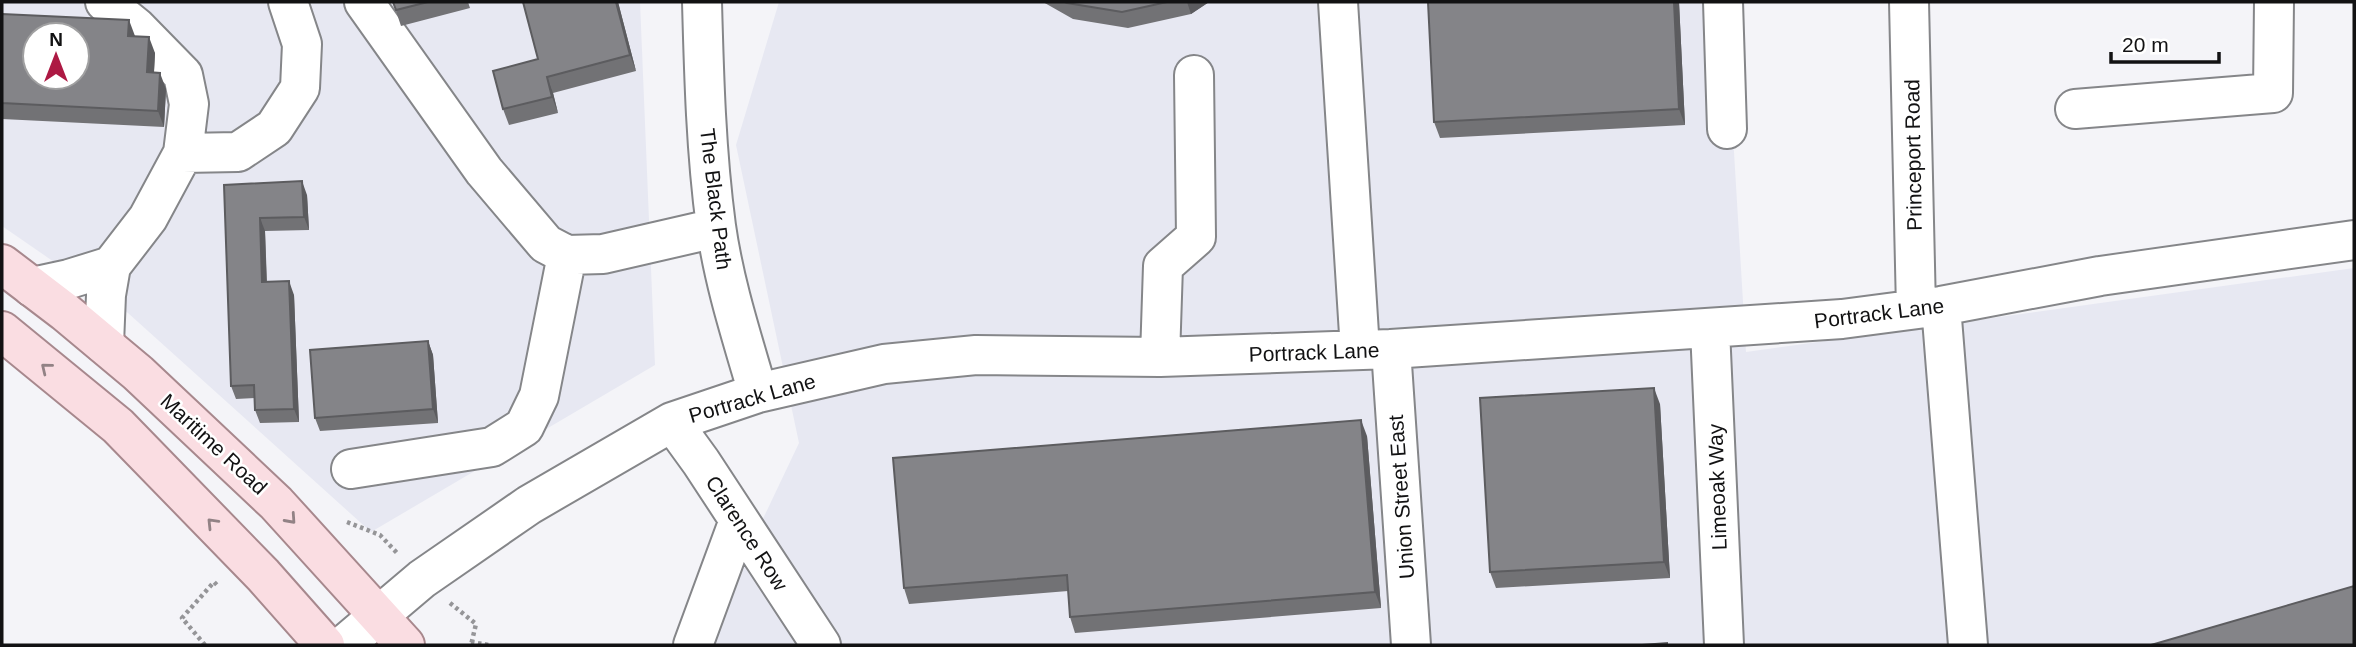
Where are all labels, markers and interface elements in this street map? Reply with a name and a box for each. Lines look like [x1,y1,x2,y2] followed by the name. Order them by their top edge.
[21,21,91,91] north arrow
[2111,21,2220,65] scale bar
[49,29,63,50] text: N
[2122,33,2169,56] text: 20 m
[1900,79,1926,231] street label: Princeport Road
[696,127,736,271] street label: The Black Path
[1813,294,1945,332] street label: Portrack Lane
[1248,338,1380,366] street label: Portrack Lane
[42,363,54,376] one-way arrow
[686,369,818,427] street label: Portrack Lane
[156,389,272,499] street label: Maritime Road
[1384,414,1418,580] street label: Union Street East
[1703,423,1731,551] street label: Limeoak Way
[701,471,793,595] street label: Clarence Row
[283,511,296,524] one-way arrow
[208,518,221,531] one-way arrow

